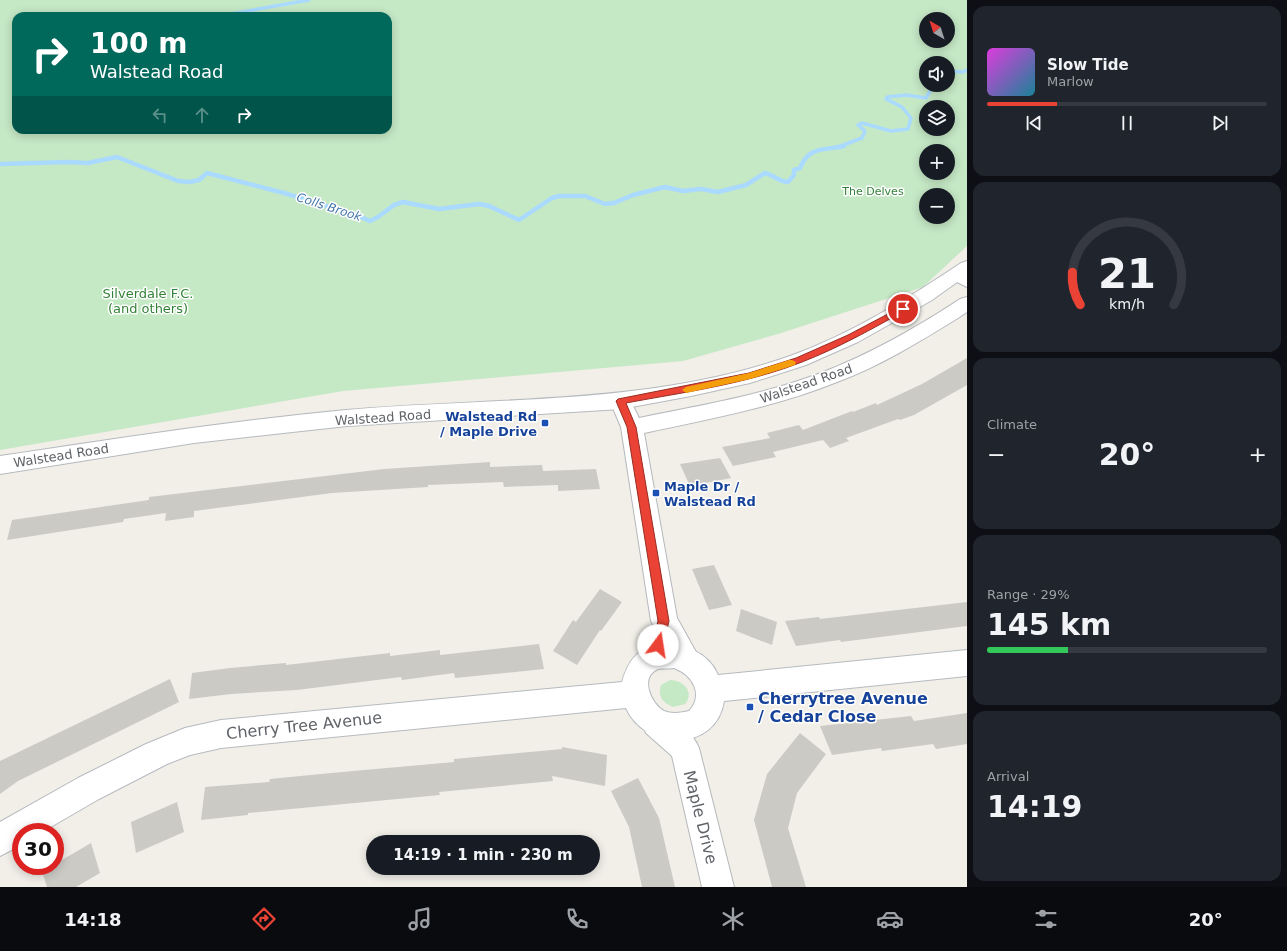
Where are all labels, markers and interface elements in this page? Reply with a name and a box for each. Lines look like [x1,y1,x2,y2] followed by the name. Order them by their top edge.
[919,12,955,48] north arrow
[919,12,955,224] map controls
[90,27,187,60] text: 100 m
[24,28,76,80] icon: right
[919,56,955,92] button: sound
[1047,56,1129,74] text: Slow Tide
[90,61,224,82] text: Walstead Road
[1047,74,1094,89] text: Marlow
[919,100,955,136] button: layers
[149,104,171,126] icon: left
[191,104,213,126] icon: ahead
[233,104,255,126] icon: right
[1023,112,1045,134] icon: previous
[1116,112,1138,134] icon: pause
[1209,112,1231,134] icon: next
[919,144,955,180] button: +
[841,185,904,198] park label: The Delves
[919,188,955,224] button: −
[295,190,364,224] water label: Colls Brook
[1098,249,1156,298] text: 21
[103,286,193,316] park label: Silverdale F.C. (and others)
[886,292,920,326] pin
[1109,296,1145,312] text: km/h
[892,298,914,320] icon: arrive
[758,361,854,406] street label: Walstead Road
[334,407,432,428] street label: Walstead Road
[440,409,537,439] place label: Walstead Rd / Maple Drive
[987,417,1037,432] text: Climate
[540,418,550,428] marker: Walstead Rd / Maple Drive
[1099,437,1155,472] text: 20°
[12,441,110,470] street label: Walstead Road
[987,442,1005,467] text: −
[1249,442,1267,467] text: +
[664,479,756,509] place label: Maple Dr / Walstead Rd
[651,488,661,498] marker: Maple Dr / Walstead Rd
[987,587,1070,602] text: Range · 29%
[987,607,1111,642] text: 145 km
[637,624,679,666] position arrow
[758,689,928,726] place label: Cherrytree Avenue / Cedar Close
[745,702,755,712] marker: Cherrytree Avenue / Cedar Close
[225,708,383,743] street label: Cherry Tree Avenue
[680,768,721,866] street label: Maple Drive
[987,769,1029,784] text: Arrival
[987,789,1083,824] text: 14:19
[12,823,64,875] speed limit sign: 30
[393,846,573,864] text: 14:19 · 1 min · 230 m
[250,905,278,933] icon: directions
[406,905,434,933] icon: music
[563,905,591,933] icon: phone
[719,905,747,933] icon: climate
[876,905,904,933] icon: car
[1032,905,1060,933] icon: filters
[64,909,122,930] text: 14:18
[1189,909,1223,930] text: 20°

